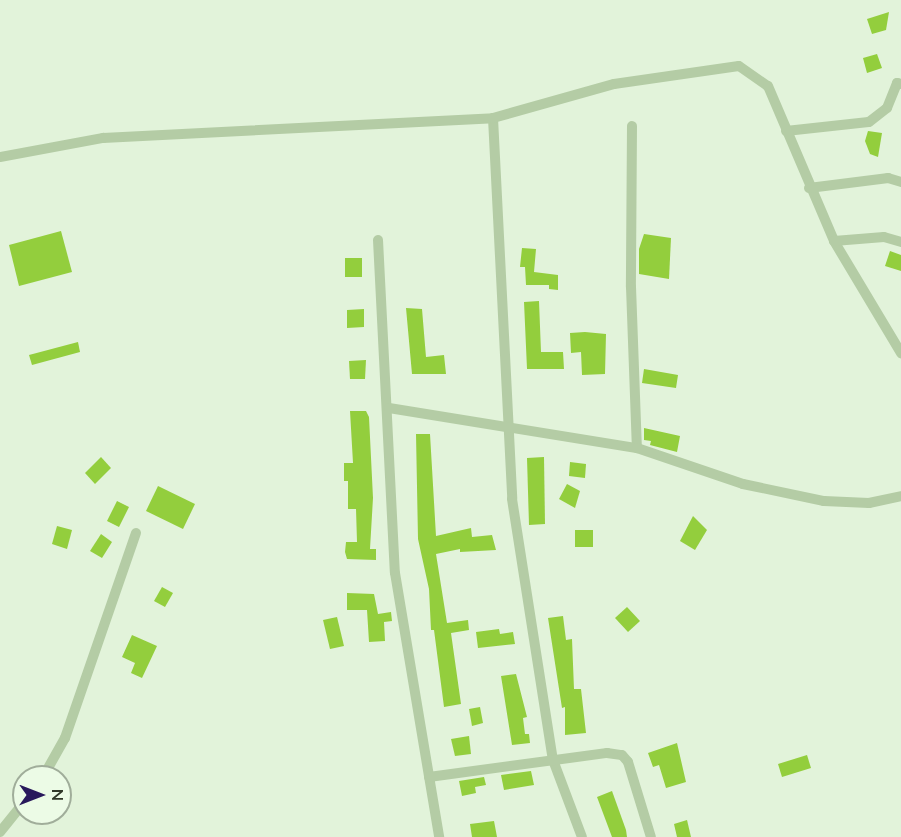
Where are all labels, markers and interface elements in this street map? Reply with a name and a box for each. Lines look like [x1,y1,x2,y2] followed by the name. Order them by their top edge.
[12,765,72,825] north arrow
[49,789,68,801] text: N

